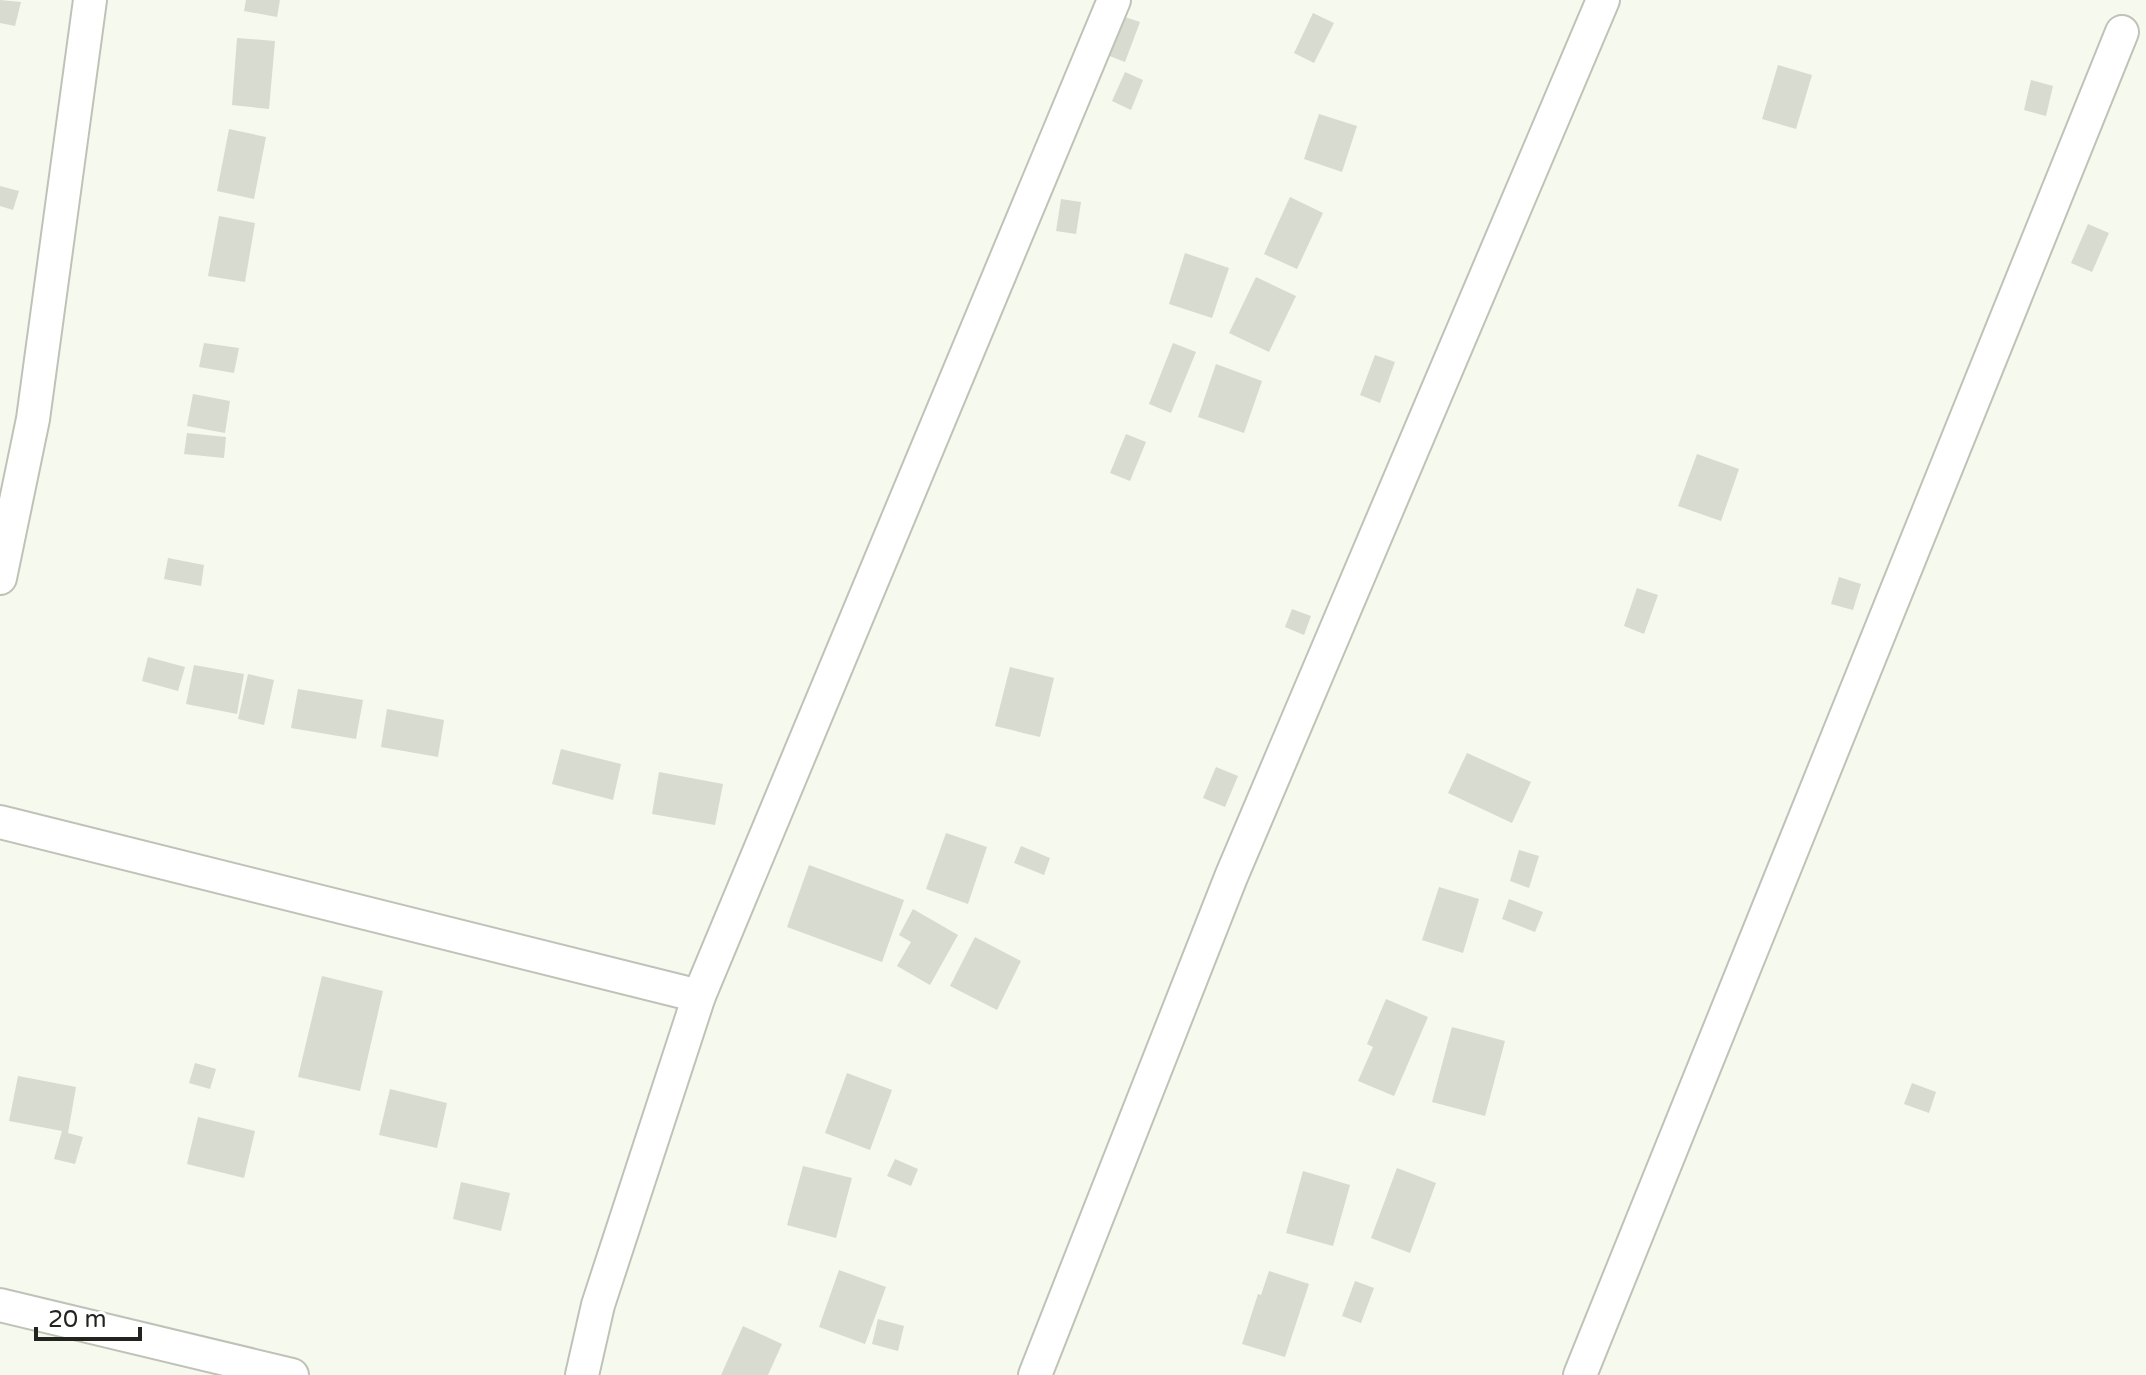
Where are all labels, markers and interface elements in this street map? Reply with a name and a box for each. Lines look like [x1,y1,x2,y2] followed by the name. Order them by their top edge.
[36,1291,140,1341] scale bar
[48,1305,106,1334] text: 20 m

